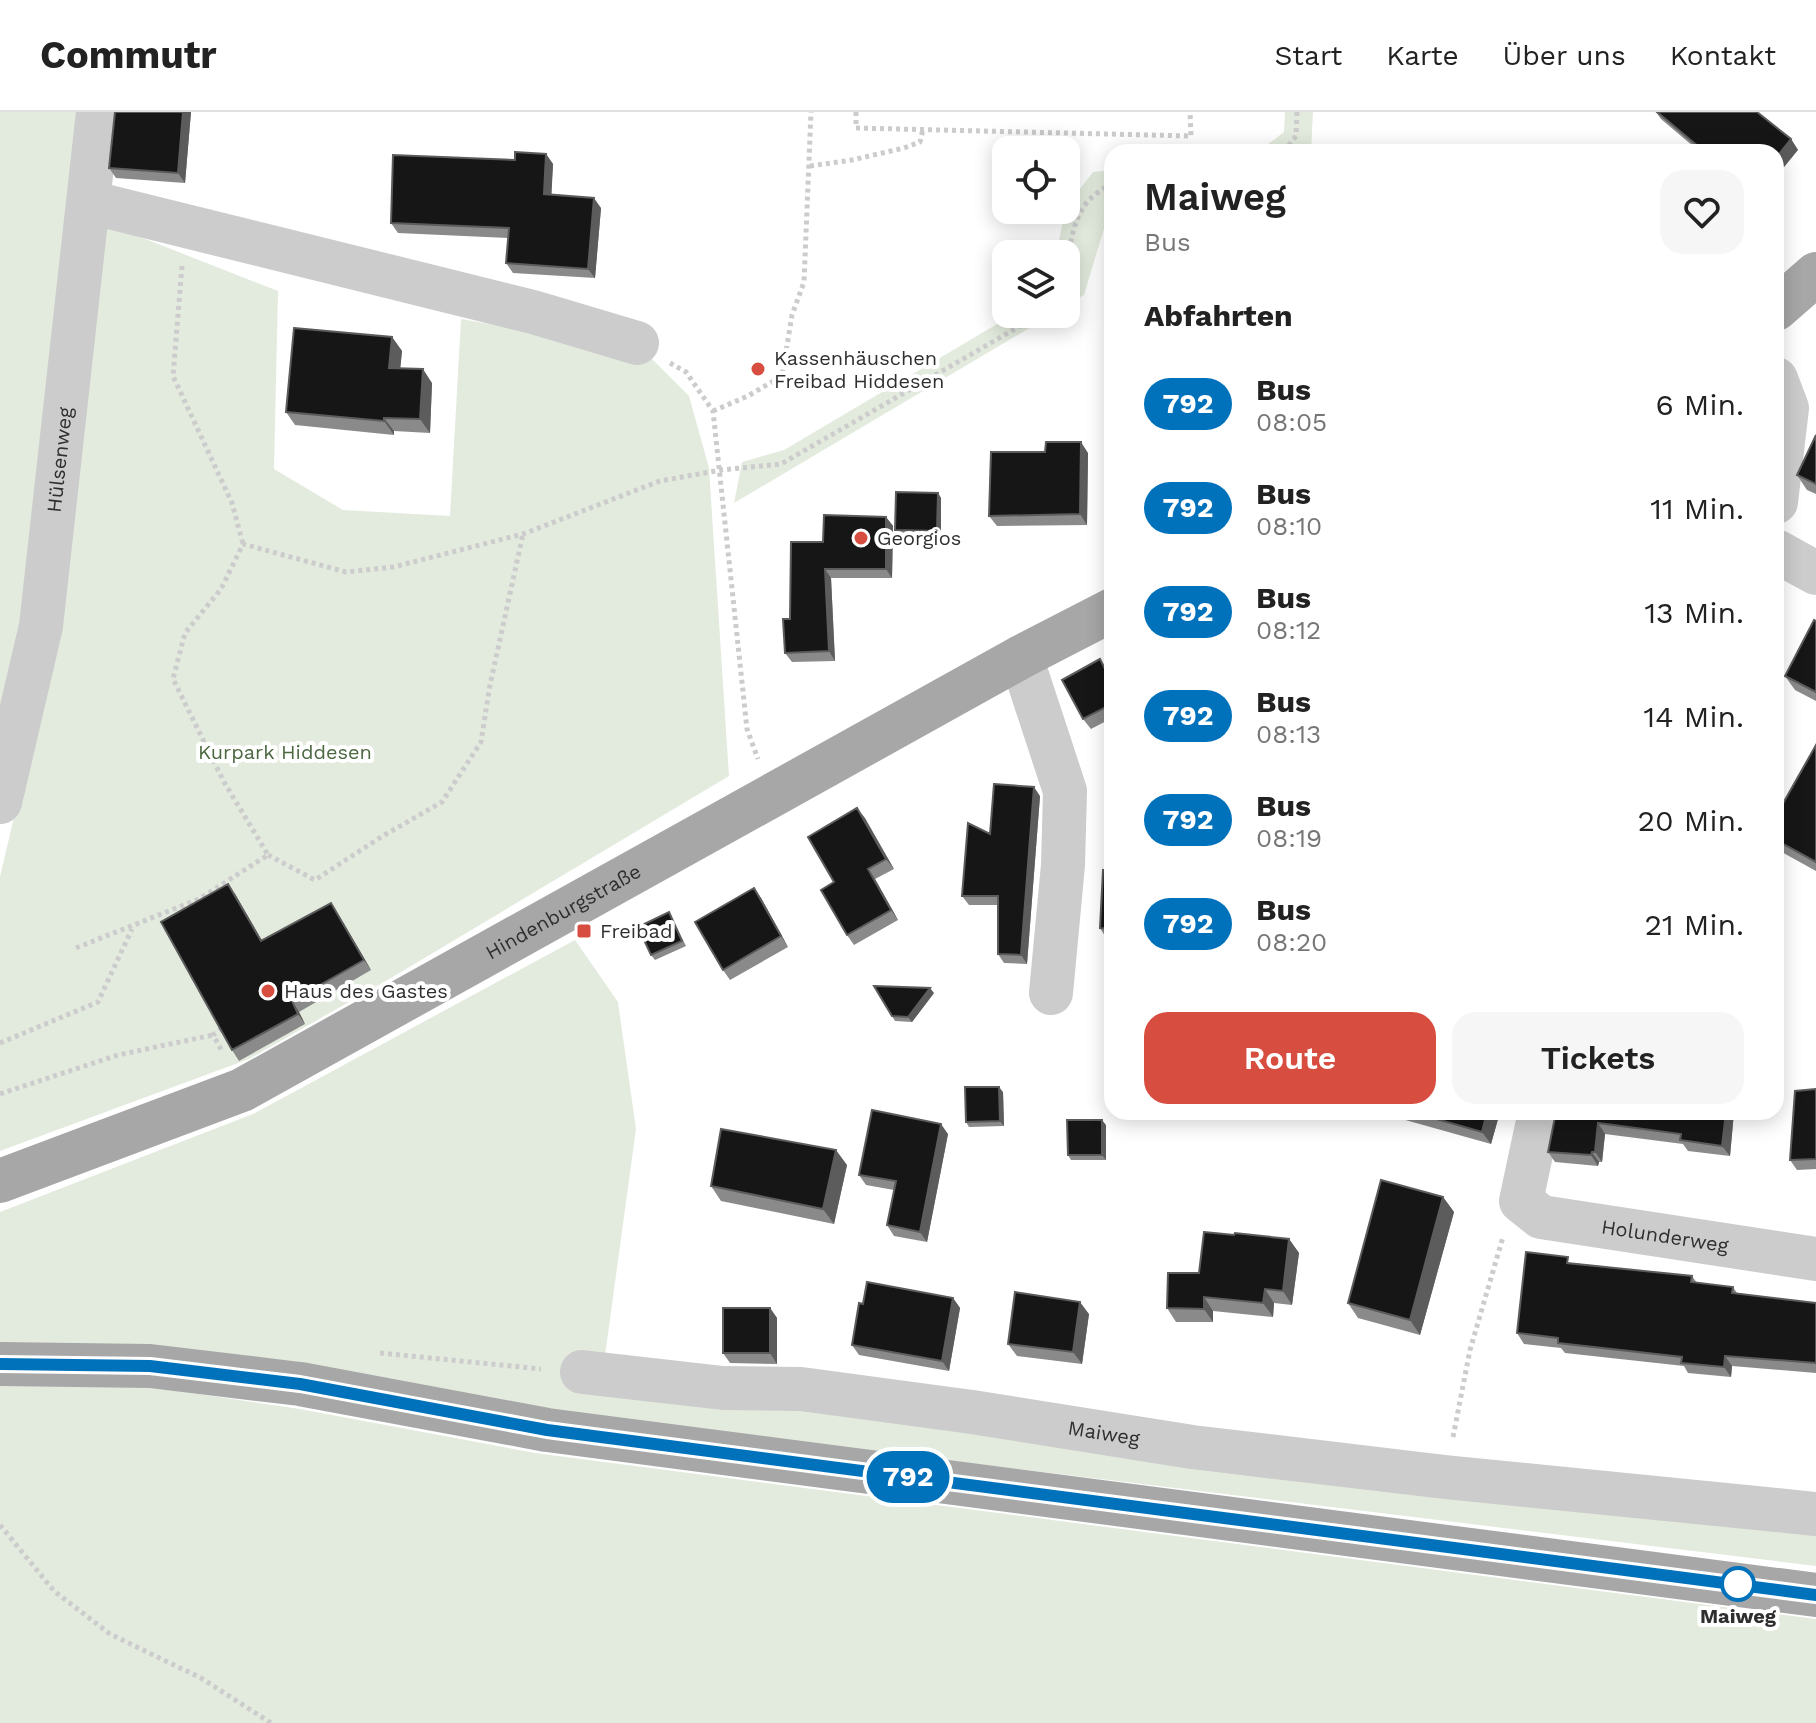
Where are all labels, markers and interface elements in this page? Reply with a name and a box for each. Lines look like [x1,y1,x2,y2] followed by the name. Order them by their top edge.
[40,33,217,77] text: Commutr
[1274,39,1342,72] text: Start
[1386,39,1459,72] text: Karte
[1503,39,1626,72] text: Über uns
[1670,39,1776,72] text: Kontakt
[992,136,1080,328] map controls
[992,136,1080,224] button: locate
[1660,170,1744,254] button: heart
[1144,175,1286,219] text: Maiweg
[1144,227,1191,257] text: Bus
[992,240,1080,328] button: layers
[1144,298,1293,333] text: Abfahrten
[774,346,944,393] place label: Kassenhäuschen Freibad Hiddesen
[749,360,767,378] marker: Kassenhäuschen Freibad Hiddesen
[1256,372,1311,407] text: Bus
[1163,387,1213,420] text: 792
[1655,387,1744,422] text: 6 Min.
[42,405,77,514] street label: Hülsenweg
[1256,407,1327,437] text: 08:05
[1256,476,1311,511] text: Bus
[1163,491,1213,524] text: 792
[1650,491,1744,526] text: 11 Min.
[1256,511,1322,541] text: 08:10
[877,526,961,550] place label: Georgios
[852,529,870,547] marker: Georgios
[1256,580,1311,615] text: Bus
[1163,595,1213,628] text: 792
[1644,595,1744,630] text: 13 Min.
[1256,615,1321,645] text: 08:12
[1256,684,1311,719] text: Bus
[1163,699,1213,732] text: 792
[1644,699,1744,734] text: 14 Min.
[1256,719,1321,749] text: 08:13
[198,740,372,764] park label: Kurpark Hiddesen
[1256,788,1311,823] text: Bus
[1163,803,1213,836] text: 792
[1637,803,1744,838] text: 20 Min.
[1256,823,1322,853] text: 08:19
[481,859,645,964] street label: Hindenburgstraße
[1256,892,1311,927] text: Bus
[1163,907,1213,940] text: 792
[1644,907,1744,942] text: 21 Min.
[600,919,672,943] place label: Freibad
[575,922,593,940] marker: Freibad
[1256,927,1327,957] text: 08:20
[284,979,448,1003] place label: Haus des Gastes
[259,982,277,1000] marker: Haus des Gastes
[1144,1012,1436,1104] button: Route
[1452,1012,1744,1104] button: Tickets
[1600,1214,1731,1258] street label: Holunderweg
[1066,1415,1142,1451] street label: Maiweg
[862,1451,954,1503] line badge: 792
[883,1460,933,1493] text: 792
[1721,1567,1755,1601] marker: Maiweg
[1700,1604,1777,1628] place label: Maiweg

